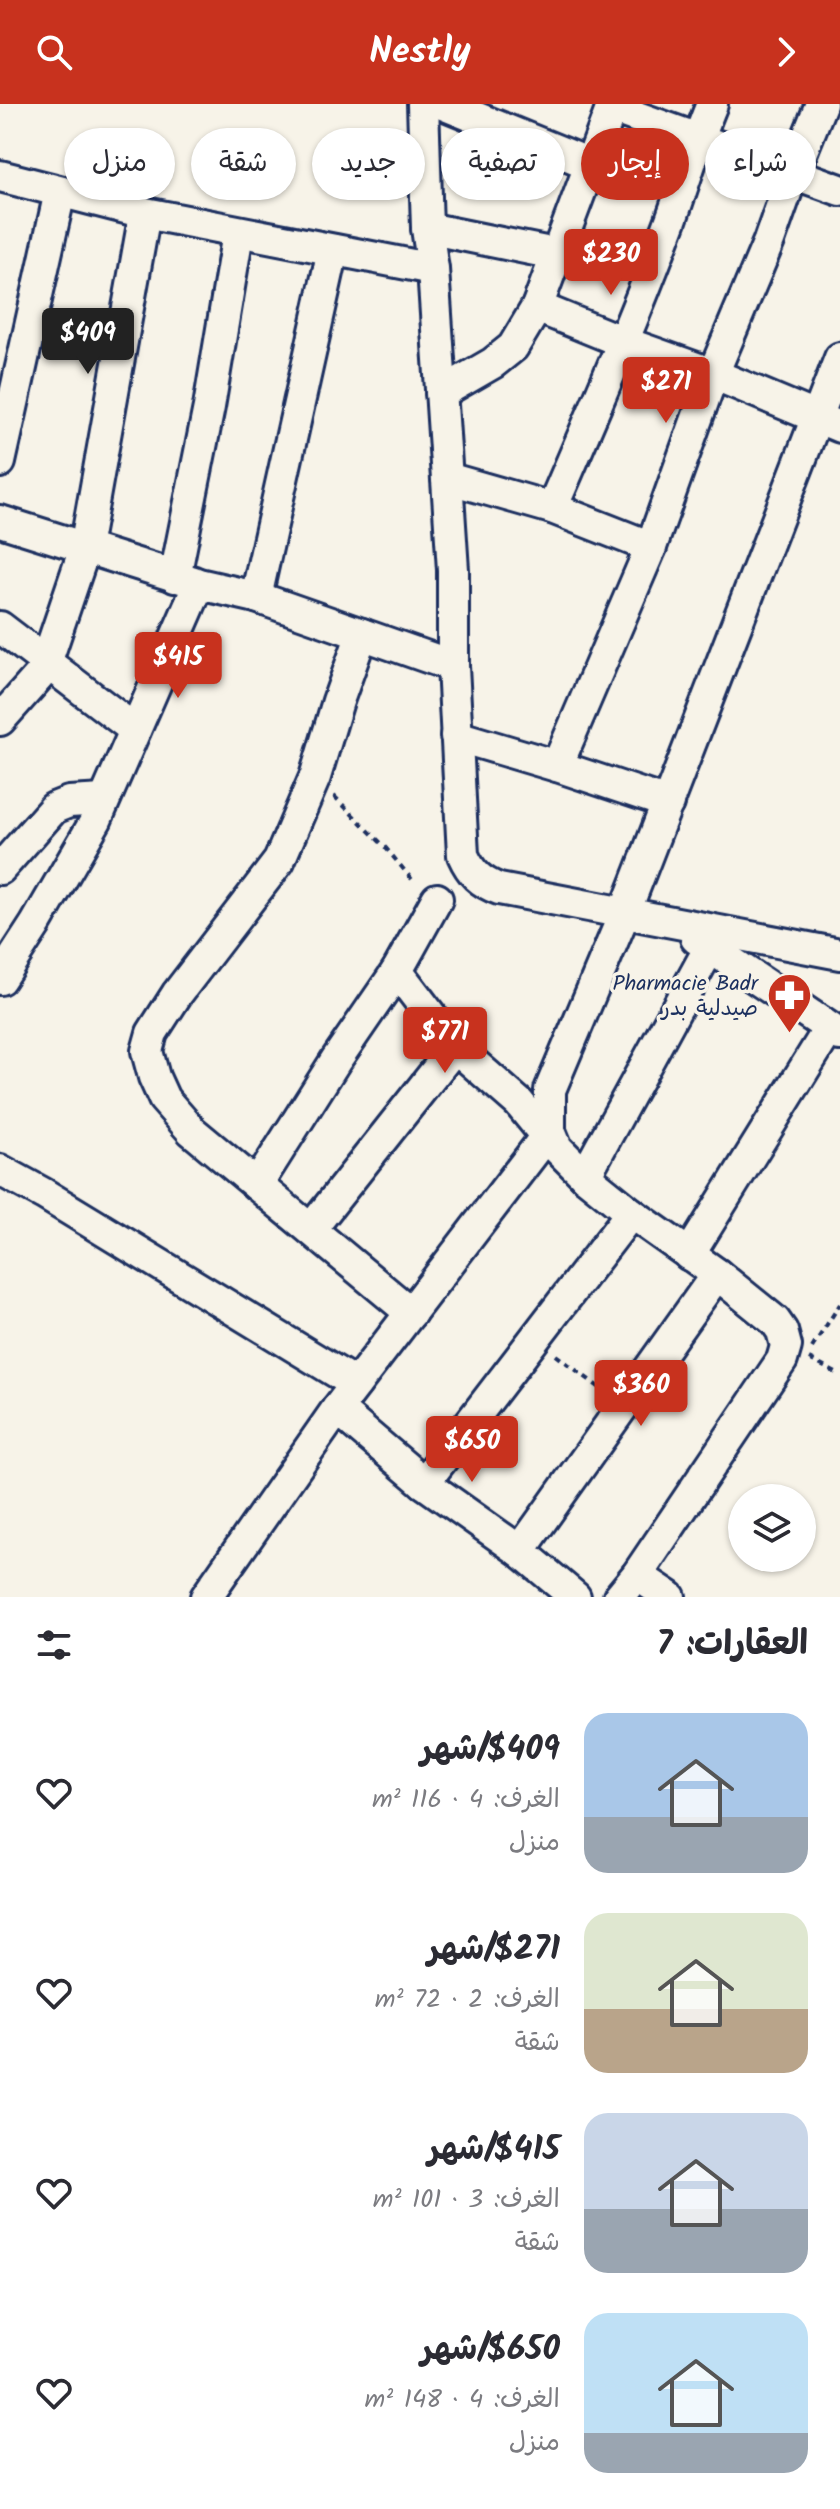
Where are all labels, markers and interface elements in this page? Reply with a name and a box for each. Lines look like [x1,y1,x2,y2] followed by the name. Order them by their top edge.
[369,24,471,81] text: Nestly
[32,30,76,74] icon: search
[764,30,808,74] icon: forward
[64,128,175,200] chip: منزل
[191,128,296,200] chip: شقة
[312,128,425,200] chip: جديد
[441,128,565,200] chip: تصفية
[581,128,689,200] chip: إيجار
[705,128,816,200] chip: شراء
[564,229,658,297] pin: $230
[582,234,640,276] text: $230
[41,308,135,376] pin: $409
[60,313,116,355] text: $409
[619,357,713,425] pin: $271
[641,362,691,404] text: $271
[131,632,225,700] pin: $415
[153,637,203,679] text: $415
[612,967,760,1027] place label: Pharmacie Badr صيدلية بدر
[765,971,813,1034] pharmacy icon: Pharmacie Badr صيدلية بدر
[398,1007,492,1075] pin: $771
[421,1012,469,1054] text: $771
[594,1360,688,1428] pin: $360
[612,1365,670,1407] text: $360
[425,1416,519,1484] pin: $650
[444,1421,500,1463] text: $650
[728,1484,816,1572] map controls
[728,1484,816,1572] button: layers
[657,1618,808,1672] text: العقارات: 7
[32,1623,76,1667] icon: filters
[421,1723,560,1777] text: $409/شهر
[648,1745,744,1841] icon: home
[32,1771,76,1815] icon: heart
[372,1779,560,1821] text: الغرف: 4 · 116 m²
[509,1822,560,1864] text: منزل
[428,1923,560,1977] text: $271/شهر
[648,1945,744,2041] icon: home
[32,1971,76,2015] icon: heart
[375,1979,560,2021] text: الغرف: 2 · 72 m²
[515,2022,560,2064] text: شقة
[428,2123,560,2177] text: $415/شهر
[648,2145,744,2241] icon: home
[32,2171,76,2215] icon: heart
[373,2179,560,2221] text: الغرف: 3 · 101 m²
[515,2222,560,2264] text: شقة
[421,2323,560,2377] text: $650/شهر
[648,2345,744,2441] icon: home
[32,2371,76,2415] icon: heart
[365,2379,560,2421] text: الغرف: 4 · 148 m²
[509,2422,560,2464] text: منزل

